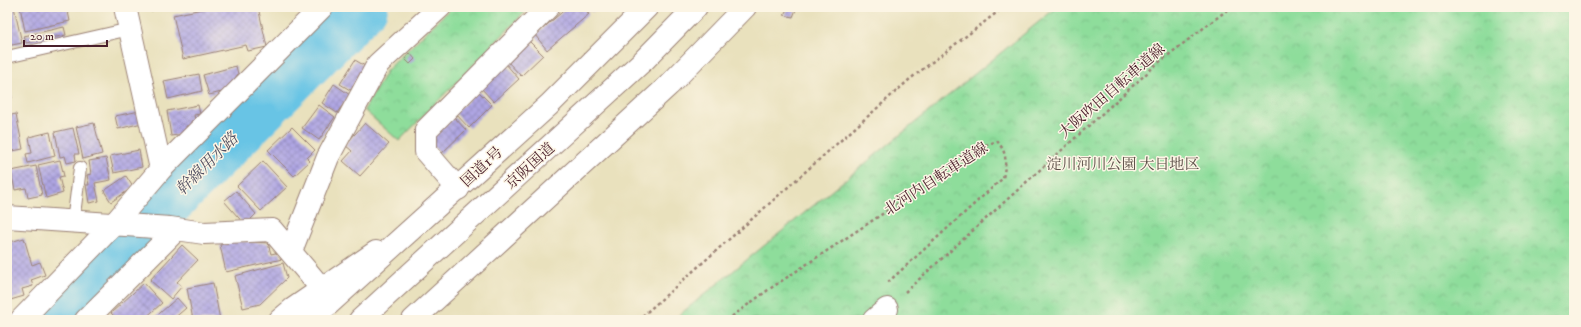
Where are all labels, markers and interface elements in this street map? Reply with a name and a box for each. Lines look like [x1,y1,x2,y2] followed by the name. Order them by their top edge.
[24,22,107,48] scale bar
[30,29,54,44] text: 20 m
[1055,40,1169,142] street label: 大阪吹田自転車道線
[172,128,243,199] water label: 幹線用水路
[880,138,992,220] street label: 北河内自転車道線
[501,139,559,193] street label: 京阪国道
[457,143,507,191] street label: 国道1号
[1046,155,1200,174] park label: 淀川河川公園 大日地区

